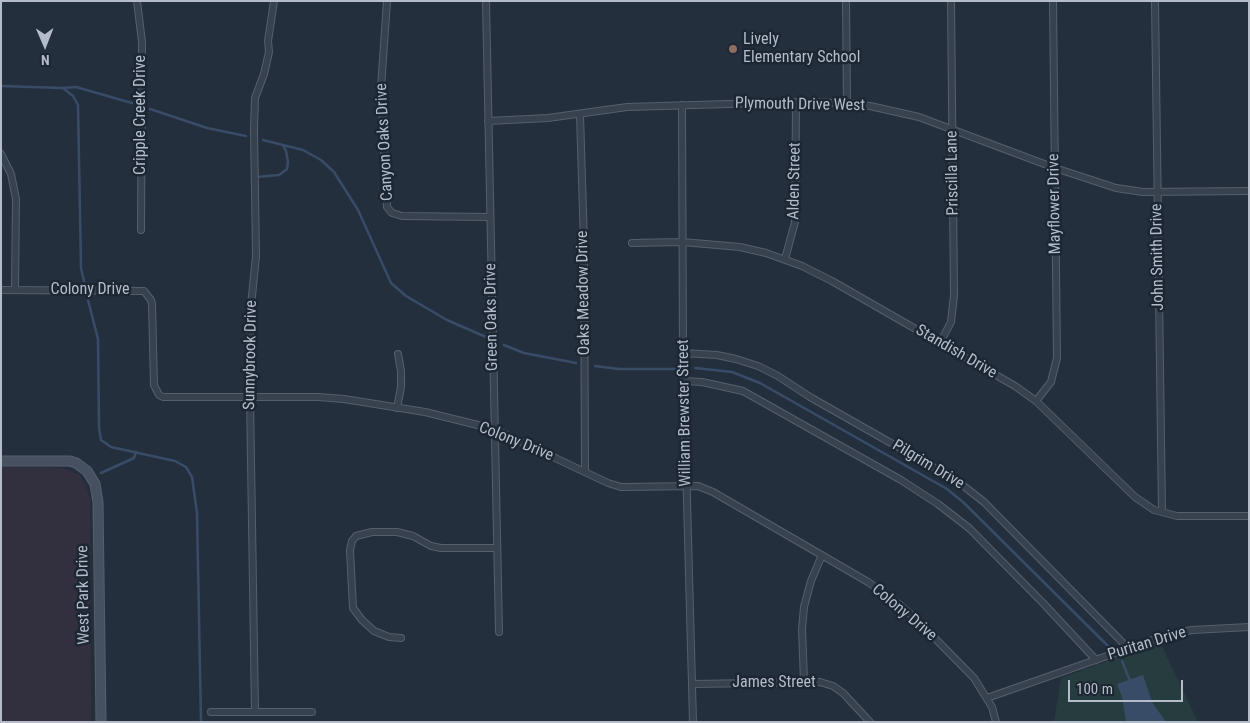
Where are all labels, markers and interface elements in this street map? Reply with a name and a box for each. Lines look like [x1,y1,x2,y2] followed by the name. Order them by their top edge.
[20,20,70,70] north arrow
[743,30,860,68] place label: Lively Elementary School
[727,43,739,55] marker: Lively Elementary School
[41,52,50,68] text: N
[131,55,151,175] street label: Cripple Creek Drive
[372,83,398,201] street label: Canyon Oaks Drive
[735,94,865,116] street label: Plymouth Drive West
[943,130,963,216] street label: Priscilla Lane
[785,142,805,220] street label: Alden Street
[1045,153,1065,255] street label: Mayflower Drive
[1147,203,1169,311] street label: John Smith Drive
[573,231,595,355] street label: Oaks Meadow Drive
[481,263,503,371] street label: Green Oaks Drive
[51,280,129,300] street label: Colony Drive
[240,300,262,410] street label: Sunnybrook Drive
[912,321,1000,383] street label: Standish Drive
[674,339,696,487] street label: William Brewster Street
[476,418,556,466] street label: Colony Drive
[889,436,967,494] street label: Pilgrim Drive
[74,545,94,645] street label: West Park Drive
[868,580,940,646] street label: Colony Drive
[1106,623,1188,665] street label: Puritan Drive
[1070,670,1185,702] scale bar
[732,673,816,693] street label: James Street
[1076,680,1113,698] text: 100 m

